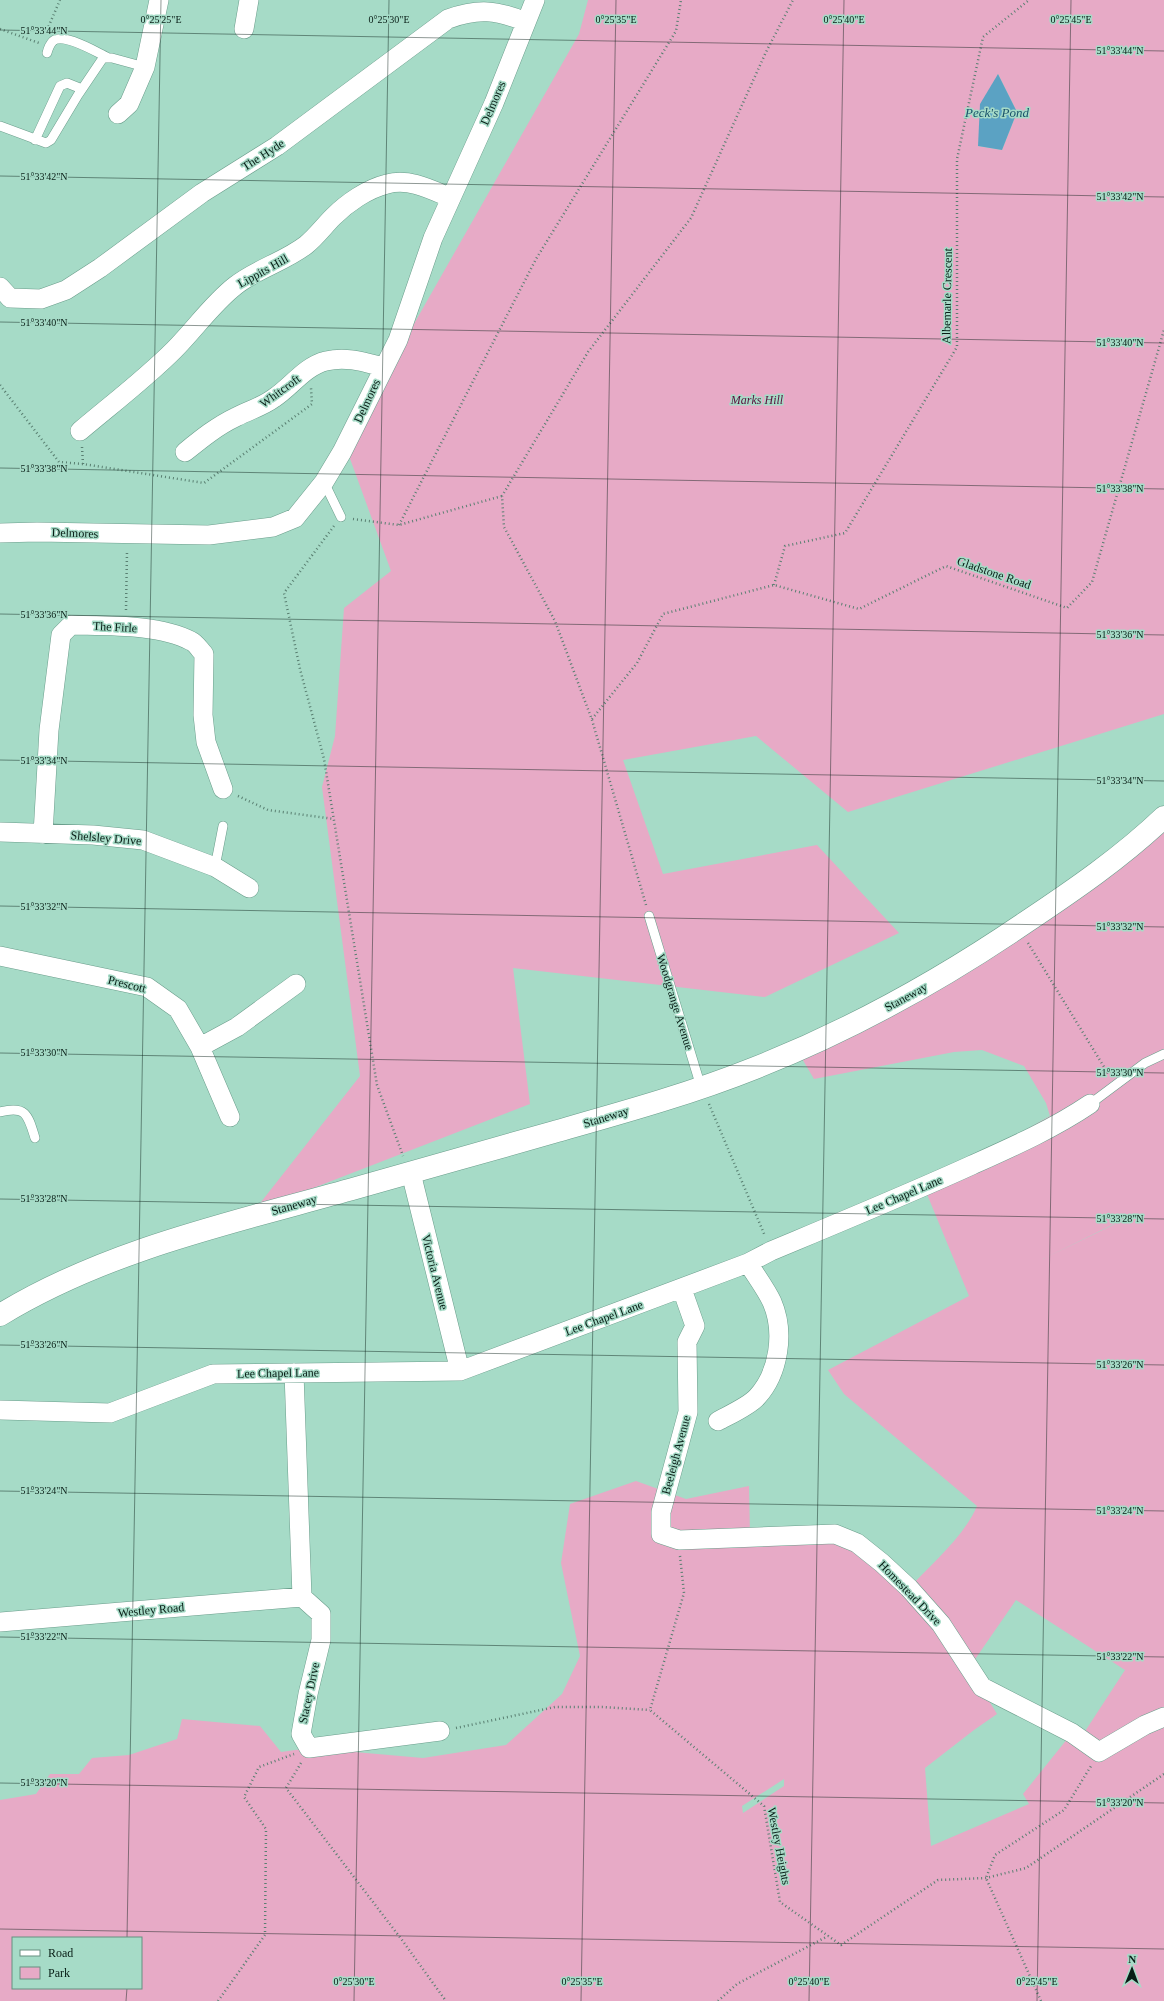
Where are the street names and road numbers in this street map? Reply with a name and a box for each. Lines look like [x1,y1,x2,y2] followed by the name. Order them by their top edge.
[477,78,509,127] street label: Delmores
[239,136,287,174] street label: The Hyde
[939,247,955,344] street label: Albemarle Crescent
[235,251,291,291] street label: Lippits Hill
[257,371,304,410] street label: Whitcroft
[351,377,383,425] street label: Delmores
[51,525,99,541] street label: Delmores
[955,554,1033,592] street label: Gladstone Road
[92,619,138,635] street label: The Firle
[70,828,142,848] street label: Shelsley Drive
[654,952,696,1052] street label: Woodgrange Avenue
[107,973,148,996] street label: Prescott
[882,980,930,1014] street label: Staneway
[582,1103,630,1131] street label: Staneway
[864,1173,944,1217] street label: Lee Chapel Lane
[270,1192,318,1218] street label: Staneway
[419,1233,451,1311] street label: Victoria Avenue
[563,1297,645,1339] street label: Lee Chapel Lane
[237,1365,319,1381] street label: Lee Chapel Lane
[659,1414,693,1496] street label: Beeleigh Avenue
[876,1558,944,1628] street label: Homestead Drive
[117,1600,185,1620] street label: Westley Road
[296,1661,322,1725] street label: Stacey Drive
[765,1806,793,1886] street label: Westley Heights

